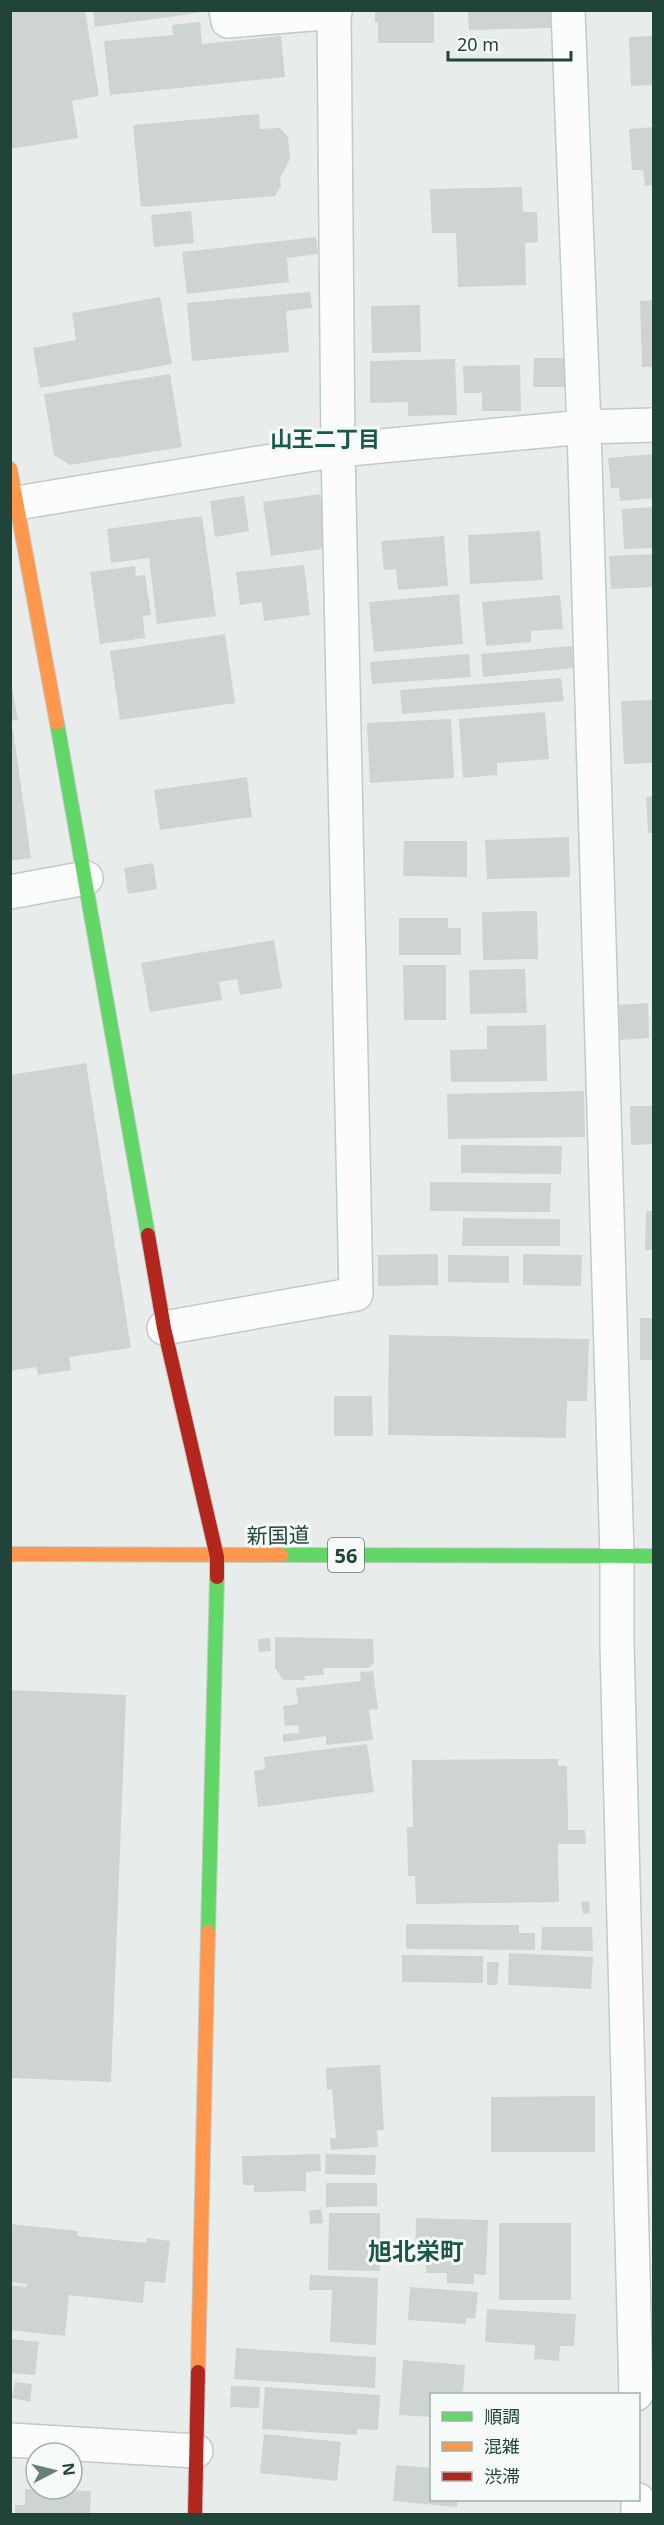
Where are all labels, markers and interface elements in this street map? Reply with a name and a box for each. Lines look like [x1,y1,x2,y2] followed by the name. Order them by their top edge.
[448,24,571,62] scale bar
[457,32,499,56] text: 20 m
[270,423,380,453] district label: 山王二丁目
[246,1520,310,1550] street label: 新国道
[328,1538,364,1572] road number: 56
[368,2234,464,2267] district label: 旭北栄町
[430,2393,640,2501] legend
[484,2404,520,2428] text: 順調
[484,2434,520,2458] text: 混雑
[24,2441,84,2501] north arrow
[57,2461,81,2477] text: N
[484,2464,520,2488] text: 渋滞

